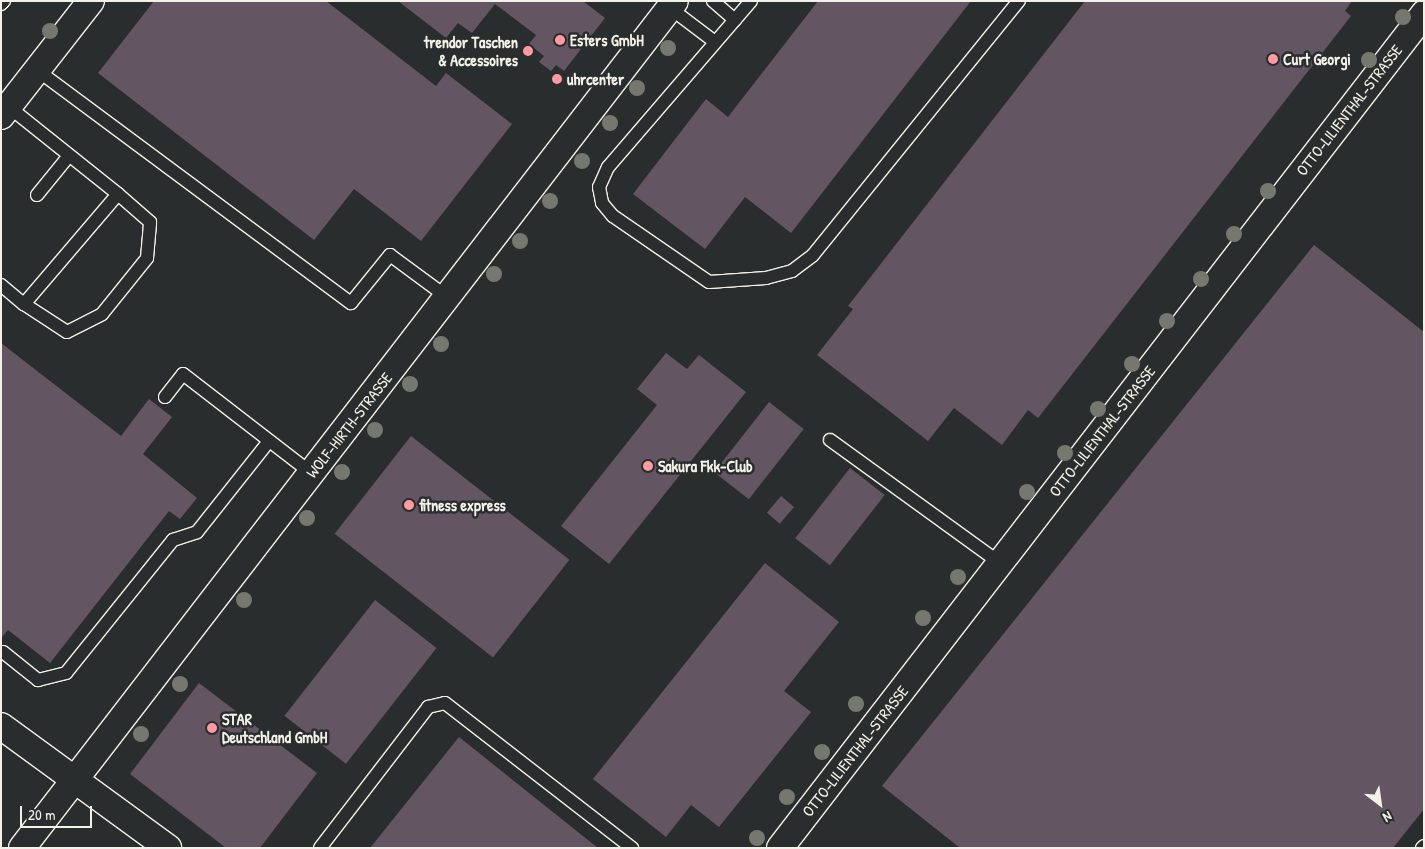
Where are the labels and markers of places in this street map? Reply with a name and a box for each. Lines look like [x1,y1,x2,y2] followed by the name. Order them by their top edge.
[570,30,644,50] place label: Esters GmbH
[424,32,518,70] place label: trendor Taschen & Accessoires
[554,34,566,46] marker: Esters GmbH
[522,45,534,57] marker: trendor Taschen & Accessoires
[1283,49,1351,69] place label: Curt Georgi
[1267,53,1279,65] marker: Curt Georgi
[567,69,624,89] place label: uhrcenter
[551,73,563,85] marker: uhrcenter
[658,456,753,476] place label: Sakura Fkk-Club
[642,460,654,472] marker: Sakura Fkk-Club
[419,495,506,515] place label: fitness express
[403,499,415,511] marker: fitness express
[222,709,327,747] place label: STAR Deutschland GmbH
[206,722,218,734] marker: STAR Deutschland GmbH

